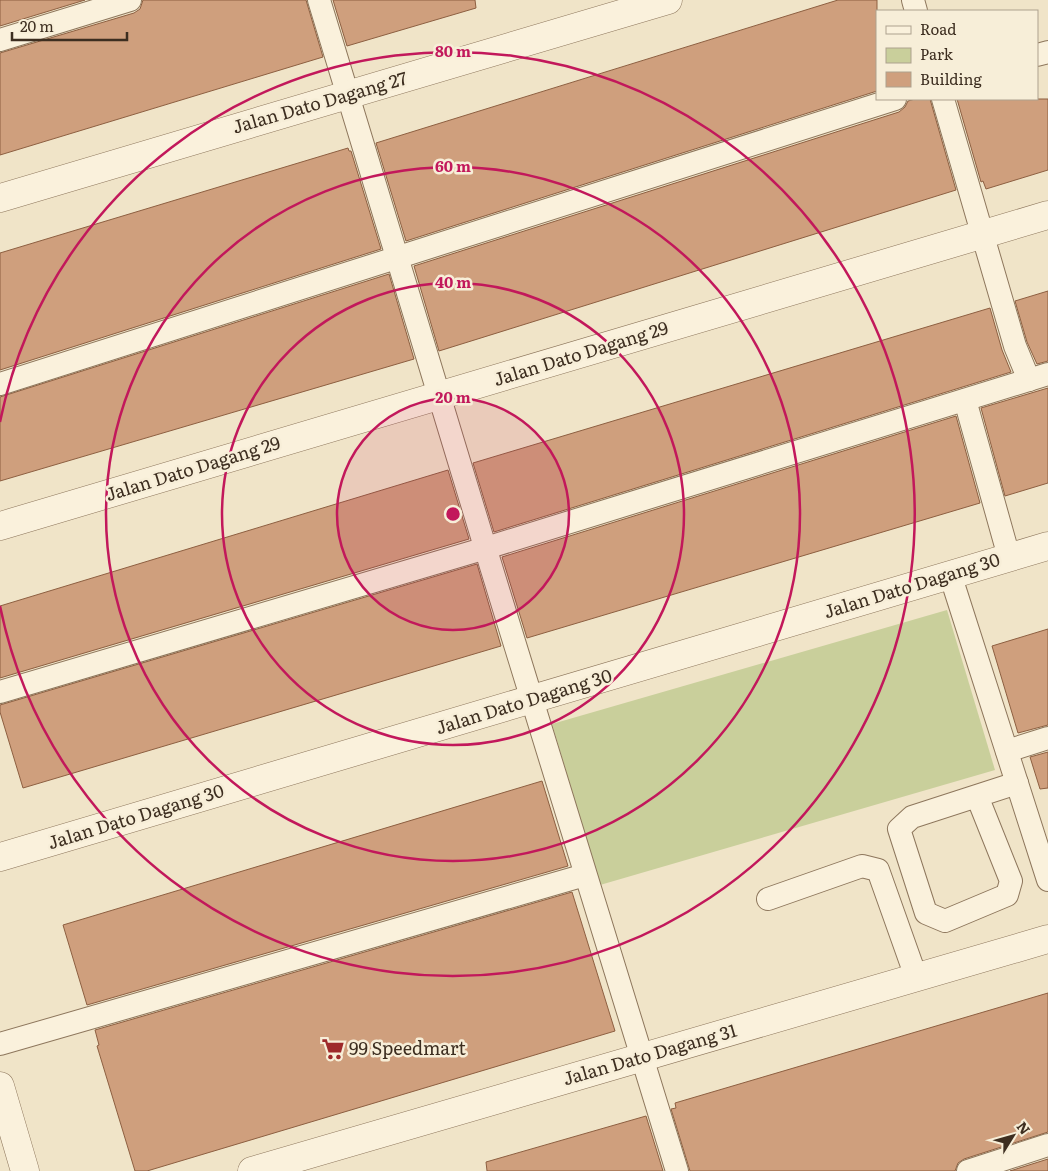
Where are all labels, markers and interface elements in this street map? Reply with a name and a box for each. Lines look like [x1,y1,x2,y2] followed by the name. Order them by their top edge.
[12,10,128,42] scale bar
[876,10,1038,100] legend
[20,14,54,37] text: 20 m
[920,17,956,40] text: Road
[435,39,471,62] text: 80 m
[920,42,954,65] text: Park
[229,64,410,139] street label: Jalan Dato Dagang 27
[920,67,982,90] text: Building
[435,154,471,177] text: 60 m
[435,270,471,293] text: 40 m
[490,313,671,392] street label: Jalan Dato Dagang 29
[435,385,471,408] text: 20 m
[102,428,283,507] street label: Jalan Dato Dagang 29
[444,505,462,523] centre of rings
[820,545,1003,624] street label: Jalan Dato Dagang 30
[432,661,615,740] street label: Jalan Dato Dagang 30
[44,776,227,855] street label: Jalan Dato Dagang 30
[559,1016,740,1091] street label: Jalan Dato Dagang 31
[349,1034,466,1061] place label: 99 Speedmart
[320,1036,346,1062] supermarket icon: 99 Speedmart
[988,1111,1038,1161] north arrow
[1013,1117,1036,1138] text: N

